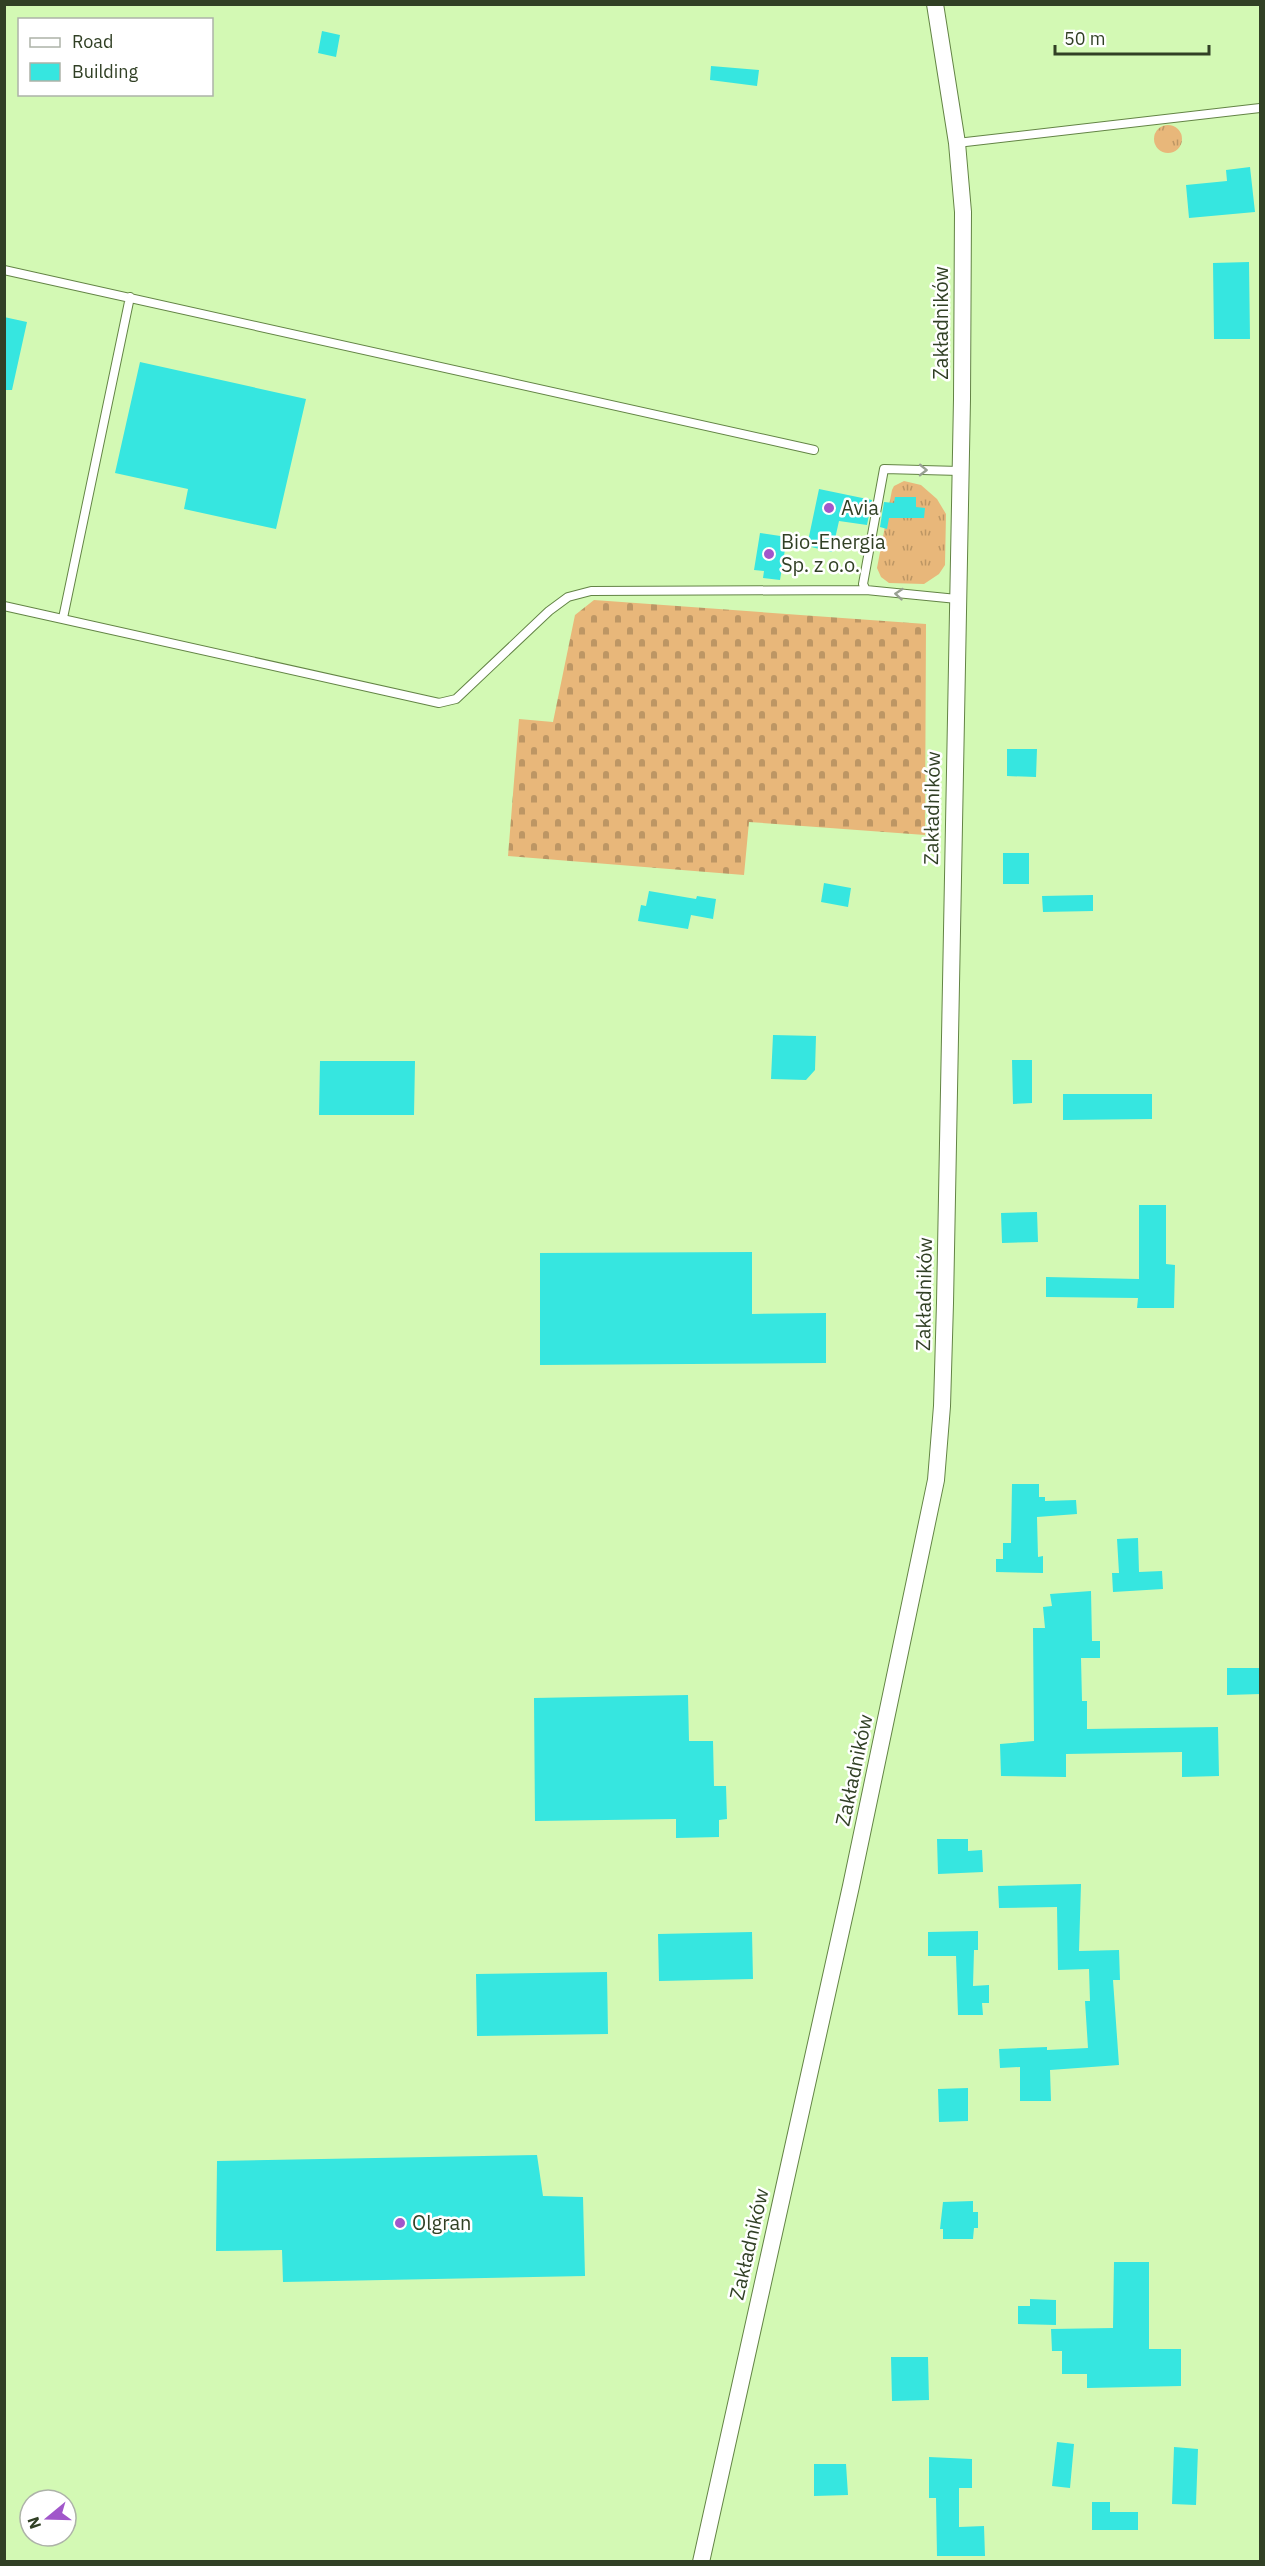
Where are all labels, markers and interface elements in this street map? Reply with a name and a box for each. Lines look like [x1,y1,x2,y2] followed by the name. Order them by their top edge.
[18,18,213,96] legend
[1055,18,1210,56] scale bar
[1064,27,1106,50] text: 50 m
[72,30,113,53] text: Road
[72,60,139,83] text: Building
[927,266,954,380] street label: Zakładników
[918,464,927,476] one-way arrow
[841,494,879,521] place label: Avia
[822,501,836,515] marker: Avia
[781,528,886,578] place label: Bio-Energia Sp. z o.o.
[762,547,776,561] marker: Bio-Energia Sp. z o.o.
[894,588,903,601] one-way arrow
[917,751,946,865] street label: Zakładników
[909,1237,938,1351] street label: Zakładników
[828,1711,879,1828] street label: Zakładników
[723,2185,774,2302] street label: Zakładników
[412,2209,471,2236] place label: Olgran
[393,2216,407,2230] marker: Olgran
[18,2488,78,2548] north arrow
[22,2514,45,2532] text: N

